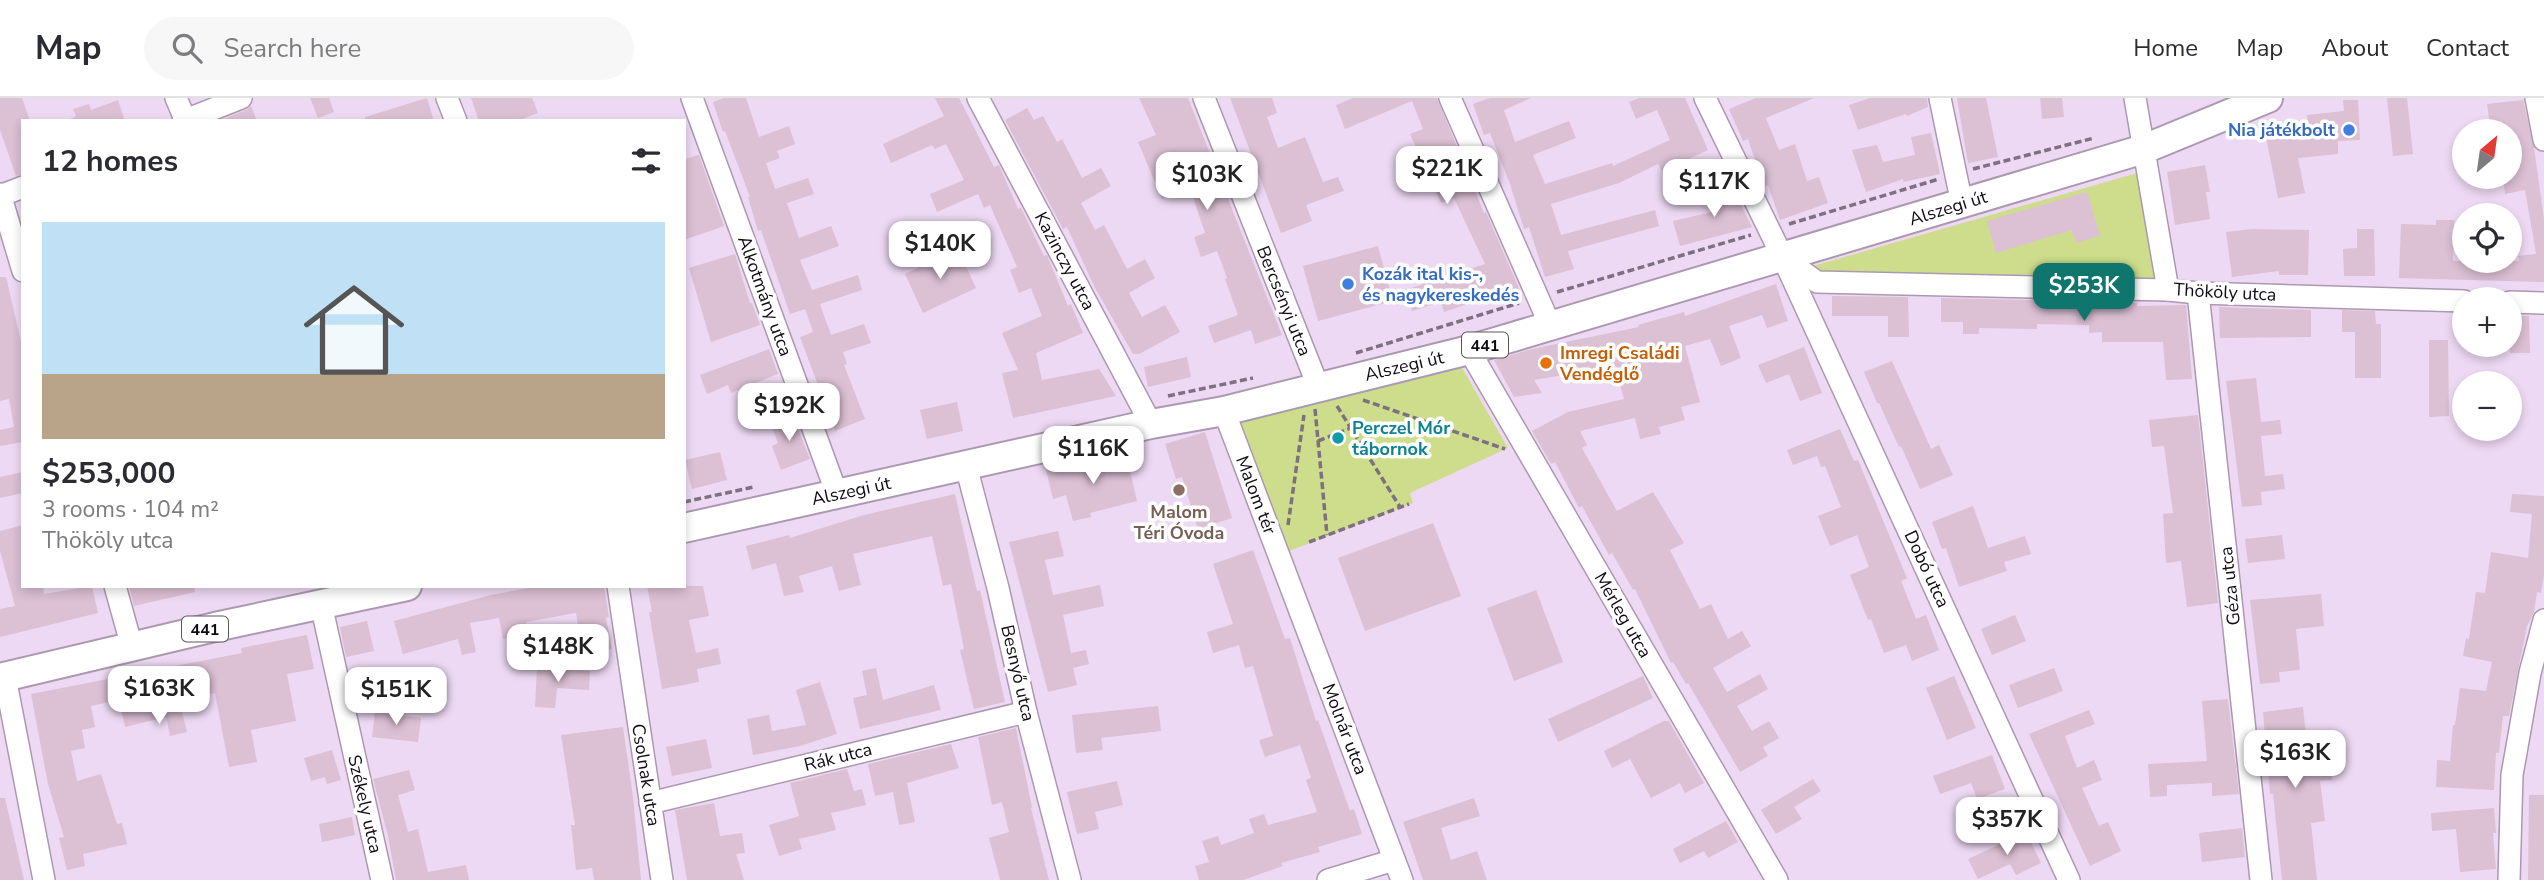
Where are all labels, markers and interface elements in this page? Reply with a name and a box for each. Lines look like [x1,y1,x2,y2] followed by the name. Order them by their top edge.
[144,17,634,80] search box
[35,26,102,71] text: Map
[168,29,206,67] icon: search
[224,31,361,66] text: Search here
[2133,32,2198,64] text: Home
[2236,32,2283,64] text: Map
[2321,32,2388,64] text: About
[2426,32,2509,64] text: Contact
[2228,118,2335,142] place label: Nia játékbolt
[2452,119,2522,189] north arrow
[2452,119,2522,441] map controls
[2341,122,2357,138] marker: Nia játékbolt
[42,141,178,182] text: 12 homes
[627,142,665,180] icon: filters
[1398,146,1496,206] pin: $221K
[1158,152,1256,212] pin: $103K
[1412,153,1482,184] text: $221K
[1172,159,1242,190] text: $103K
[1665,159,1763,219] pin: $117K
[1679,166,1749,197] text: $117K
[1906,185,1991,231] street label: Alszegi út
[2452,203,2522,273] button: locate
[1029,208,1101,314] street label: Kazinczy utca
[891,222,989,281] pin: $140K
[905,228,975,259] text: $140K
[732,232,798,360] street label: Alkotmány utca
[1251,242,1317,360] street label: Bercsényi utca
[1362,262,1520,307] place label: Kozák ital kis-, és nagykereskedés
[2035,264,2133,323] pin: $253K
[291,267,417,393] icon: home
[2049,270,2119,301] text: $253K
[1340,276,1356,292] marker: Kozák ital kis-, és nagykereskedés
[2173,277,2277,307] street label: Thököly utca
[2452,287,2522,357] button: +
[1462,332,1508,358] road number: 441
[1559,341,1679,386] place label: Imregi Családi Vendéglő
[1362,345,1447,387] street label: Alszegi út
[1538,355,1554,371] marker: Imregi Családi Vendéglő
[2452,371,2522,441] button: −
[740,384,838,443] pin: $192K
[754,390,824,421] text: $192K
[1352,416,1450,461] place label: Perczel Mór tábornok
[1044,426,1142,486] pin: $116K
[1330,430,1346,446] marker: Perczel Mór tábornok
[1058,433,1128,464] text: $116K
[1230,452,1282,538] street label: Malom tér
[42,453,175,494] text: $253,000
[809,471,894,511] street label: Alszegi út
[1171,482,1187,498] marker: Malom Téri Óvoda
[42,494,219,525] text: 3 rooms · 104 m²
[1134,500,1224,545] place label: Malom Téri Óvoda
[42,525,174,556] text: Thököly utca
[1899,526,1955,612] street label: Dobó utca
[2214,545,2246,627] street label: Géza utca
[1589,568,1657,662] street label: Mérleg utca
[182,616,228,642] road number: 441
[995,622,1041,724] street label: Besnyő utca
[509,624,607,684] pin: $148K
[523,631,593,662] text: $148K
[110,666,208,726] pin: $163K
[347,668,445,727] pin: $151K
[124,673,194,704] text: $163K
[361,674,431,705] text: $151K
[1317,680,1373,778] street label: Molnár utca
[626,722,666,828] street label: Csolnak utca
[2246,730,2344,790] pin: $163K
[801,737,875,777] street label: Rák utca
[2260,737,2330,768] text: $163K
[342,752,388,856] street label: Székely utca
[1958,798,2056,857] pin: $357K
[1972,804,2042,835] text: $357K

